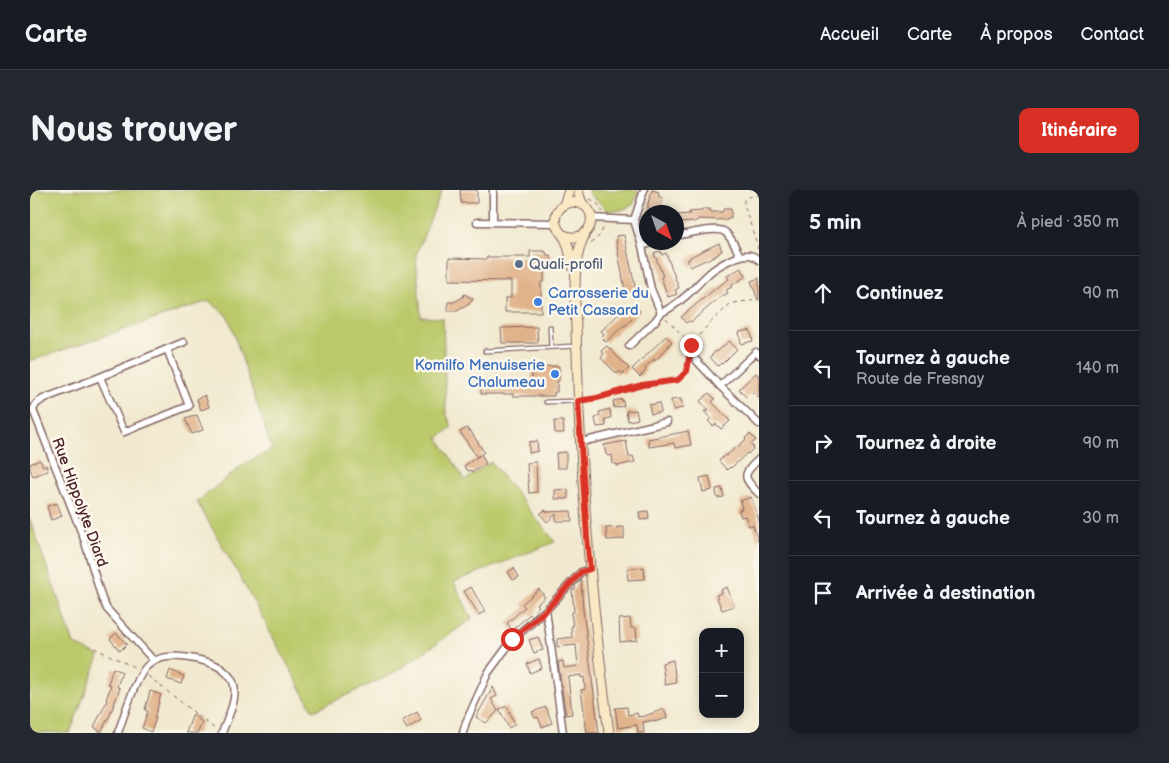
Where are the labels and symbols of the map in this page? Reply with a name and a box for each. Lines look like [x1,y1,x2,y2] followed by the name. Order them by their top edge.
[639,205,684,250] north arrow
[529,255,603,274] place label: Quali-profil
[513,258,525,270] marker: Quali-profil
[548,284,649,320] place label: Carrosserie du Petit Cassard
[532,296,544,308] marker: Carrosserie du Petit Cassard
[680,334,703,357] route end
[415,356,545,392] place label: Komilfo Menuiserie Chalumeau
[549,368,561,380] marker: Komilfo Menuiserie Chalumeau
[47,435,112,569] street label: Rue Hippolyte Diard
[501,628,524,651] route start

